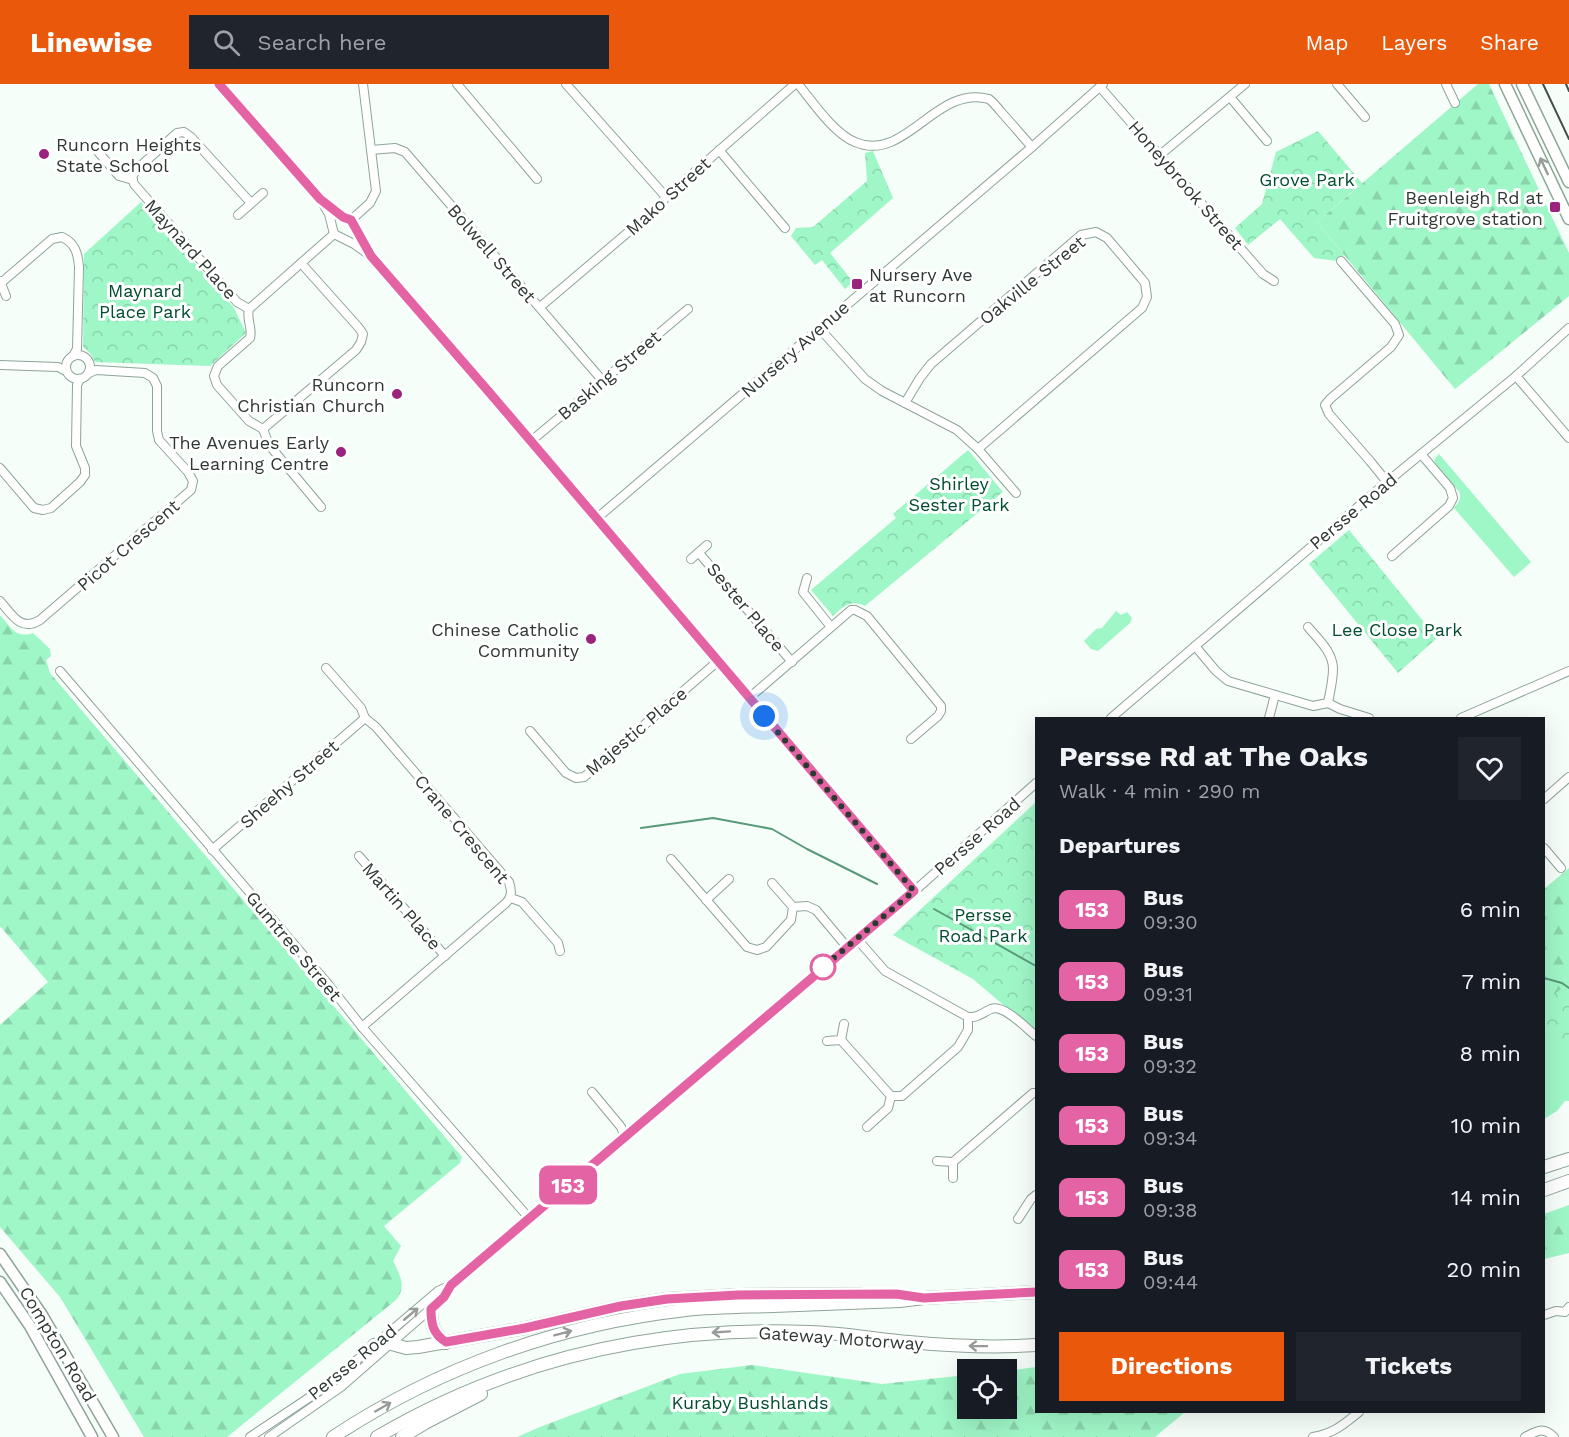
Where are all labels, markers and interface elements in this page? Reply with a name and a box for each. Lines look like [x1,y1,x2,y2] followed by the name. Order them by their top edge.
[189,15,609,69] search box
[30,26,153,59] text: Linewise
[210,26,243,59] icon: search
[258,30,387,55] text: Search here
[1305,30,1348,55] text: Map
[1381,30,1447,55] text: Layers
[1480,30,1539,55] text: Share
[1124,116,1248,254] street label: Honeybrook Street
[56,134,201,176] place label: Runcorn Heights State School
[37,147,51,161] marker: Runcorn Heights State School
[621,152,715,239] street label: Mako Street
[1537,157,1549,175] one-way arrow
[1259,169,1355,190] park label: Grove Park
[1388,187,1543,229] place label: Beenleigh Rd at Fruitgrove station
[141,195,241,303] street label: Maynard Place
[444,199,541,307] street label: Bolwell Street
[1548,200,1562,214] marker: Beenleigh Rd at Fruitgrove station
[975,231,1089,329] street label: Oakville Street
[869,264,973,306] place label: Nursery Ave at Runcorn
[850,277,864,291] marker: Nursery Ave at Runcorn
[99,280,191,322] park label: Maynard Place Park
[737,296,853,402] street label: Nursery Avenue
[553,326,665,424] street label: Basking Street
[237,374,385,416] place label: Runcorn Christian Church
[390,387,404,401] marker: Runcorn Christian Church
[169,432,330,474] place label: The Avenues Early Learning Centre
[334,445,348,459] marker: The Avenues Early Learning Centre
[1305,468,1401,554] street label: Persse Road
[908,473,1010,515] park label: Shirley Sester Park
[73,495,184,595] street label: Picot Crescent
[703,558,789,656] street label: Sester Place
[431,619,580,661] place label: Chinese Catholic Community
[1332,619,1462,640] park label: Lee Close Park
[584,632,598,646] marker: Chinese Catholic Community
[581,683,691,779] street label: Majestic Place
[749,701,779,731] your location
[236,735,343,832] street label: Sheehy Street
[1458,737,1521,800] button: heart
[1059,740,1368,773] text: Persse Rd at The Oaks
[410,770,514,888] street label: Crane Crescent
[1059,779,1260,803] text: Walk · 4 min · 290 m
[930,793,1024,879] street label: Persse Road
[1059,833,1180,858] text: Departures
[358,858,446,954] street label: Martin Place
[1143,885,1183,910] text: Bus
[242,887,346,1006] street label: Gumtree Street
[1075,897,1109,922] text: 153
[1460,897,1521,922] text: 6 min
[939,904,1027,946] park label: Persse Road Park
[1143,910,1198,934] text: 09:30
[810,954,836,980] unlabelled marker
[1143,957,1183,982] text: Bus
[1075,969,1109,994] text: 153
[1461,969,1521,994] text: 7 min
[1143,982,1193,1006] text: 09:31
[1143,1029,1183,1054] text: Bus
[1075,1041,1109,1066] text: 153
[1460,1041,1521,1066] text: 8 min
[1143,1054,1197,1078] text: 09:32
[1143,1101,1183,1126] text: Bus
[1075,1113,1109,1138] text: 153
[1451,1113,1521,1138] text: 10 min
[1143,1126,1198,1150] text: 09:34
[534,1166,602,1204] line badge: 153
[551,1173,585,1198] text: 153
[1143,1173,1183,1198] text: Bus
[1075,1185,1109,1210] text: 153
[1451,1185,1521,1210] text: 14 min
[1143,1198,1198,1222] text: 09:38
[1143,1245,1183,1270] text: Bus
[1075,1257,1109,1282] text: 153
[1447,1257,1521,1282] text: 20 min
[1143,1270,1198,1294] text: 09:44
[15,1282,101,1406] street label: Compton Road
[403,1307,419,1320] one-way arrow
[304,1320,400,1404] street label: Persse Road
[758,1322,925,1354] street label: Gateway Motorway
[553,1327,572,1339] one-way arrow
[711,1327,731,1338] one-way arrow
[1059,1332,1284,1401] button: Directions
[1296,1332,1521,1401] button: Tickets
[969,1340,989,1352] one-way arrow
[957,1359,1017,1419] map controls
[957,1359,1017,1419] button: locate
[672,1392,828,1413] park label: Kuraby Bushlands
[374,1400,391,1412] one-way arrow

